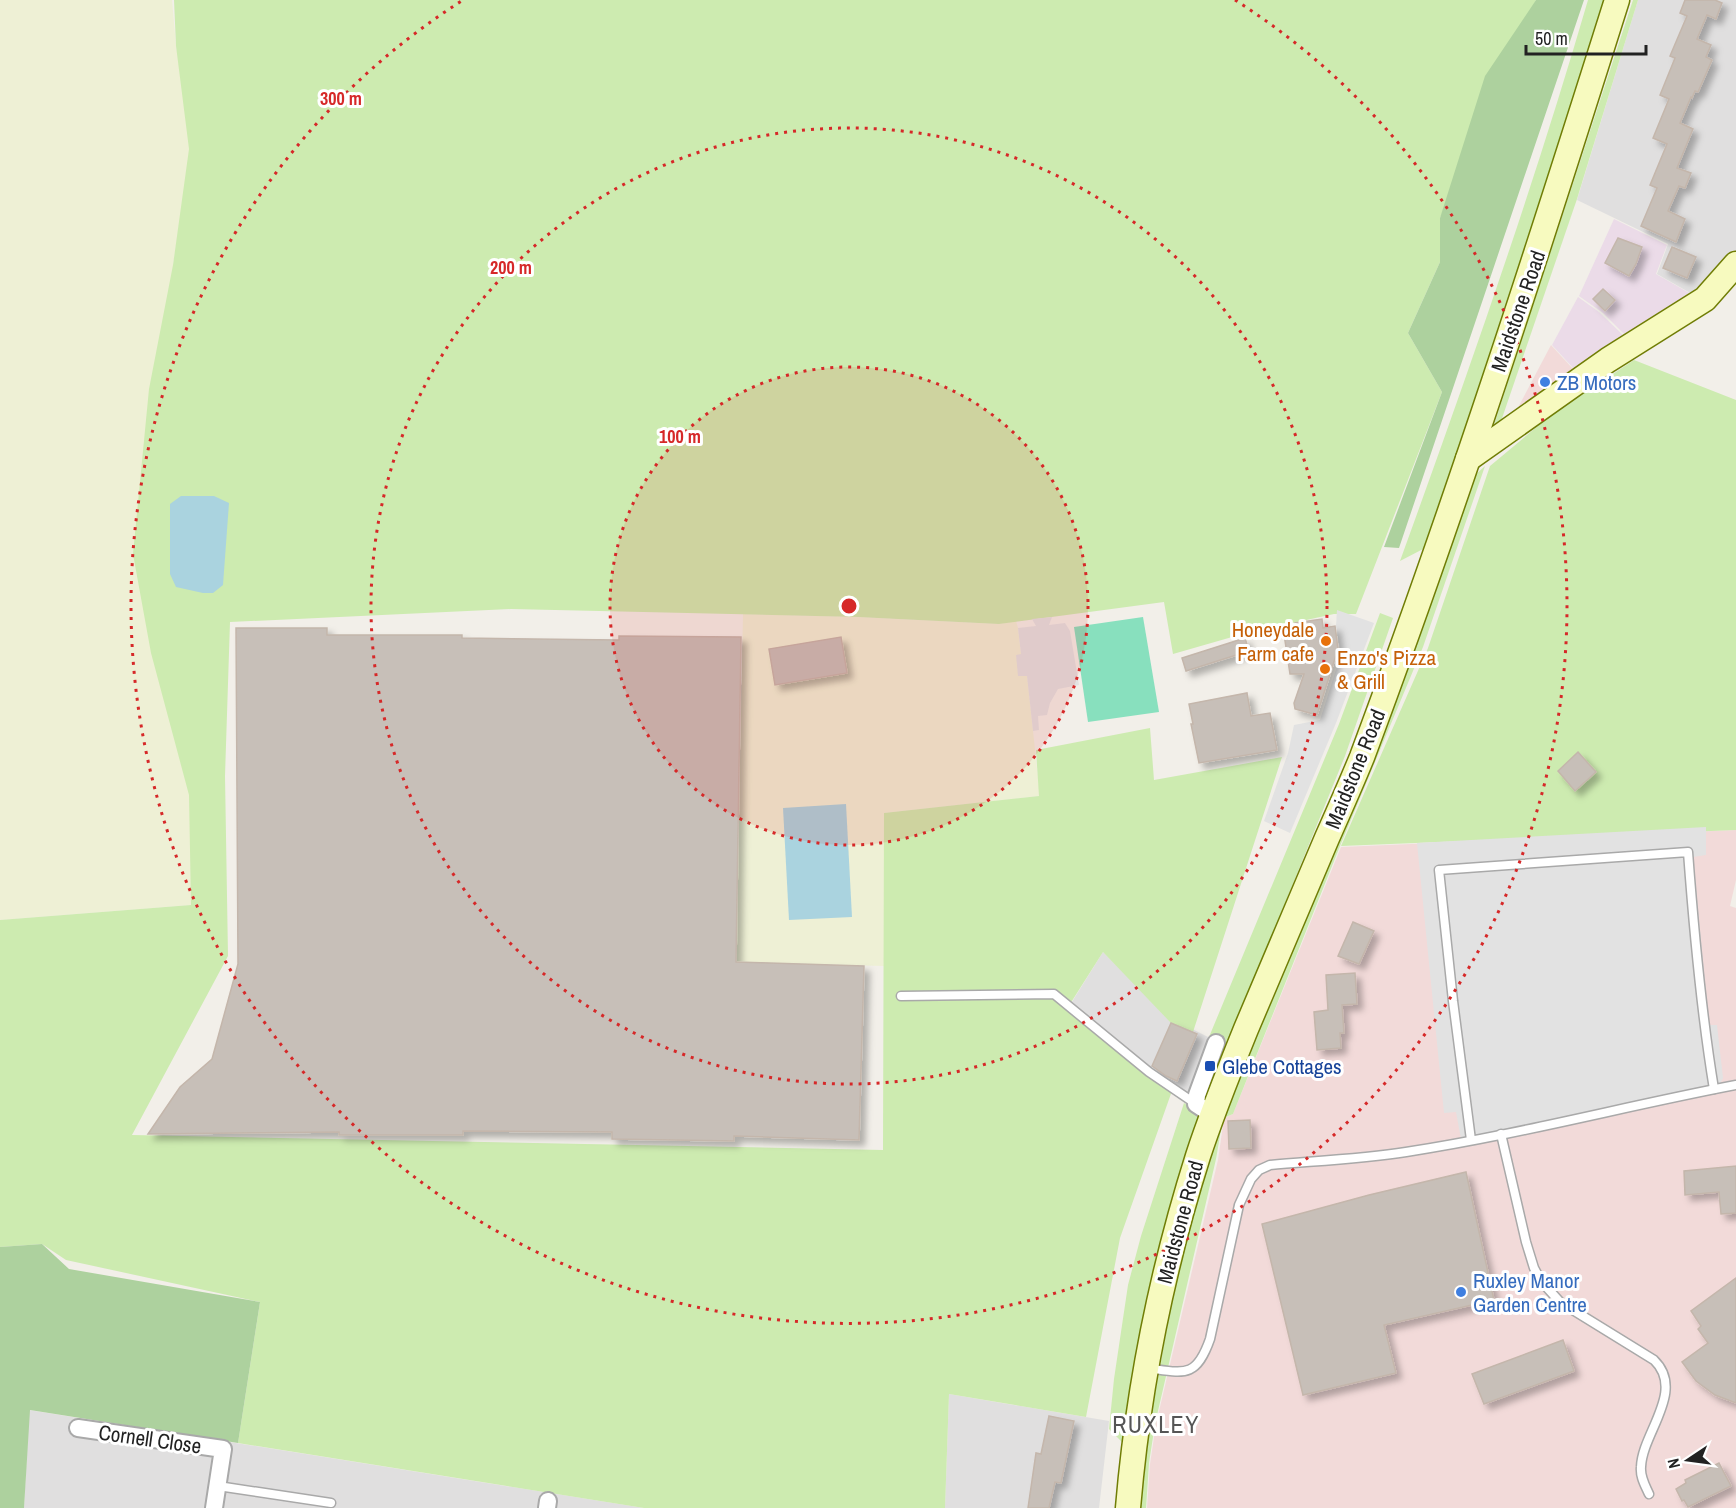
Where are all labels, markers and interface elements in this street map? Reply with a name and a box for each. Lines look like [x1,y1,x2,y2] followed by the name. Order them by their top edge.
[1526,18,1646,56] scale bar
[1535,26,1568,51] text: 50 m
[320,86,362,111] text: 300 m
[1484,247,1552,375] street label: Maidstone Road
[490,255,532,280] text: 200 m
[1557,368,1636,397] place label: ZB Motors
[1538,375,1552,389] marker: ZB Motors
[659,424,701,449] text: 100 m
[839,596,859,616] centre of rings
[1232,615,1314,668] place label: Honeydale Farm cafe
[1319,634,1333,648] marker: Honeydale Farm cafe
[1337,643,1436,696] place label: Enzo's Pizza & Grill
[1318,662,1332,676] marker: Enzo's Pizza & Grill
[1318,705,1392,833] street label: Maidstone Road
[1222,1052,1342,1081] place label: Glebe Cottages
[1203,1059,1217,1073] marker: Glebe Cottages
[1150,1157,1210,1287] street label: Maidstone Road
[1473,1266,1587,1319] place label: Ruxley Manor Garden Centre
[1454,1285,1468,1299] marker: Ruxley Manor Garden Centre
[1112,1408,1200,1440] district label: RUXLEY
[97,1417,203,1461] street label: Cornell Close
[1658,1430,1718,1490] north arrow
[1662,1456,1685,1470] text: N

